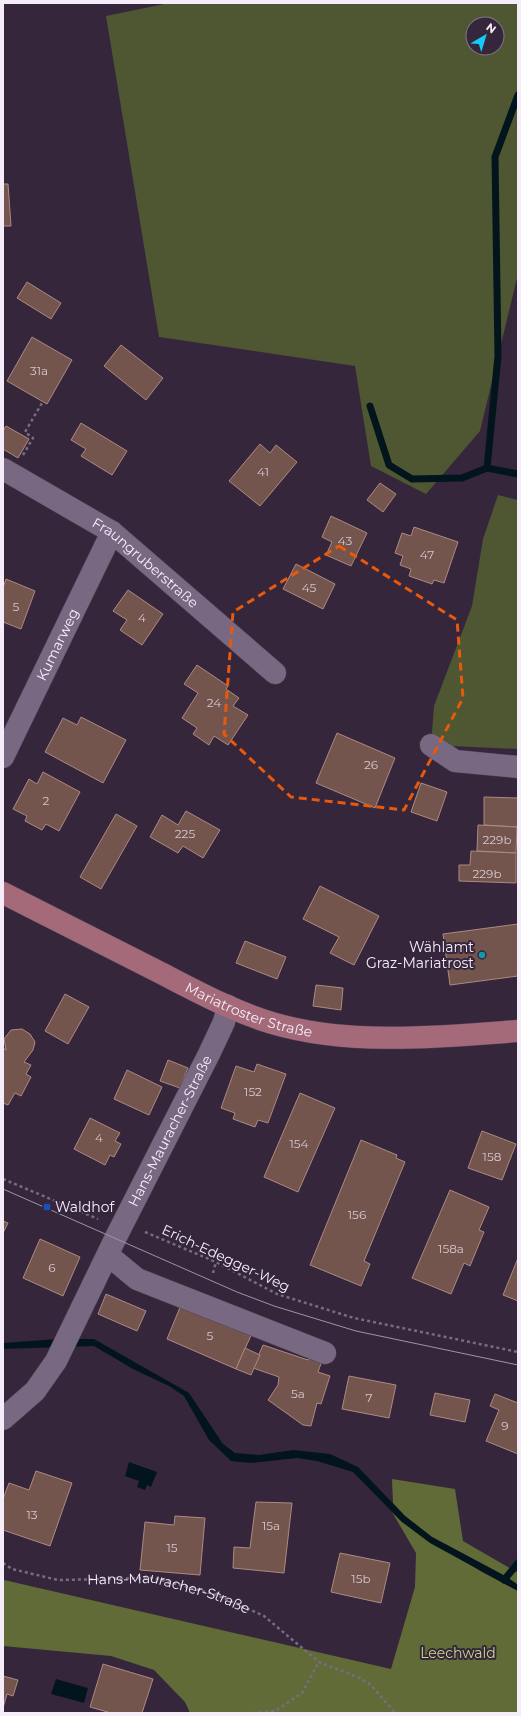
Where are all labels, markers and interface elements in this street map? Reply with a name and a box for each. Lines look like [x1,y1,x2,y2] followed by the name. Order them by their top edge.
[465,16,505,56] north arrow
[483,20,499,36] text: N
[30,363,48,378] house number: 31a
[257,464,269,479] house number: 41
[89,514,202,612] street label: Fraungruberstraße
[338,533,352,548] house number: 43
[420,547,434,562] house number: 47
[302,580,317,595] house number: 45
[13,599,20,614] house number: 5
[32,605,83,684] street label: Kumarweg
[138,610,146,625] house number: 4
[207,695,221,710] house number: 24
[364,757,378,772] house number: 26
[43,793,50,808] house number: 2
[175,826,195,841] house number: 225
[482,832,512,847] house number: 229b
[472,866,502,881] house number: 229b
[366,938,474,972] place label: Wählamt Graz-Mariatrost
[477,950,487,960] marker: Wählamt Graz-Mariatrost
[182,978,314,1041] street label: Mariatroster Straße
[124,1052,216,1210] street label: Hans-Mauracher-Straße
[244,1084,262,1099] house number: 152
[95,1130,103,1145] house number: 4
[289,1136,309,1151] house number: 154
[483,1149,502,1164] house number: 158
[55,1198,116,1216] place label: Waldhof
[42,1202,52,1212] marker: Waldhof
[348,1207,366,1222] house number: 156
[159,1220,293,1296] street label: Erich-Edegger-Weg
[438,1241,464,1256] house number: 158a
[48,1260,56,1275] house number: 6
[207,1328,214,1343] house number: 5
[291,1386,305,1401] house number: 5a
[365,1390,373,1405] house number: 7
[501,1418,509,1433] house number: 9
[26,1507,38,1522] house number: 13
[262,1518,280,1533] house number: 15a
[166,1540,178,1555] house number: 15
[87,1568,253,1618] street label: Hans-Mauracher-Straße
[351,1571,371,1586] house number: 15b
[420,1644,496,1662] park label: Leechwald

